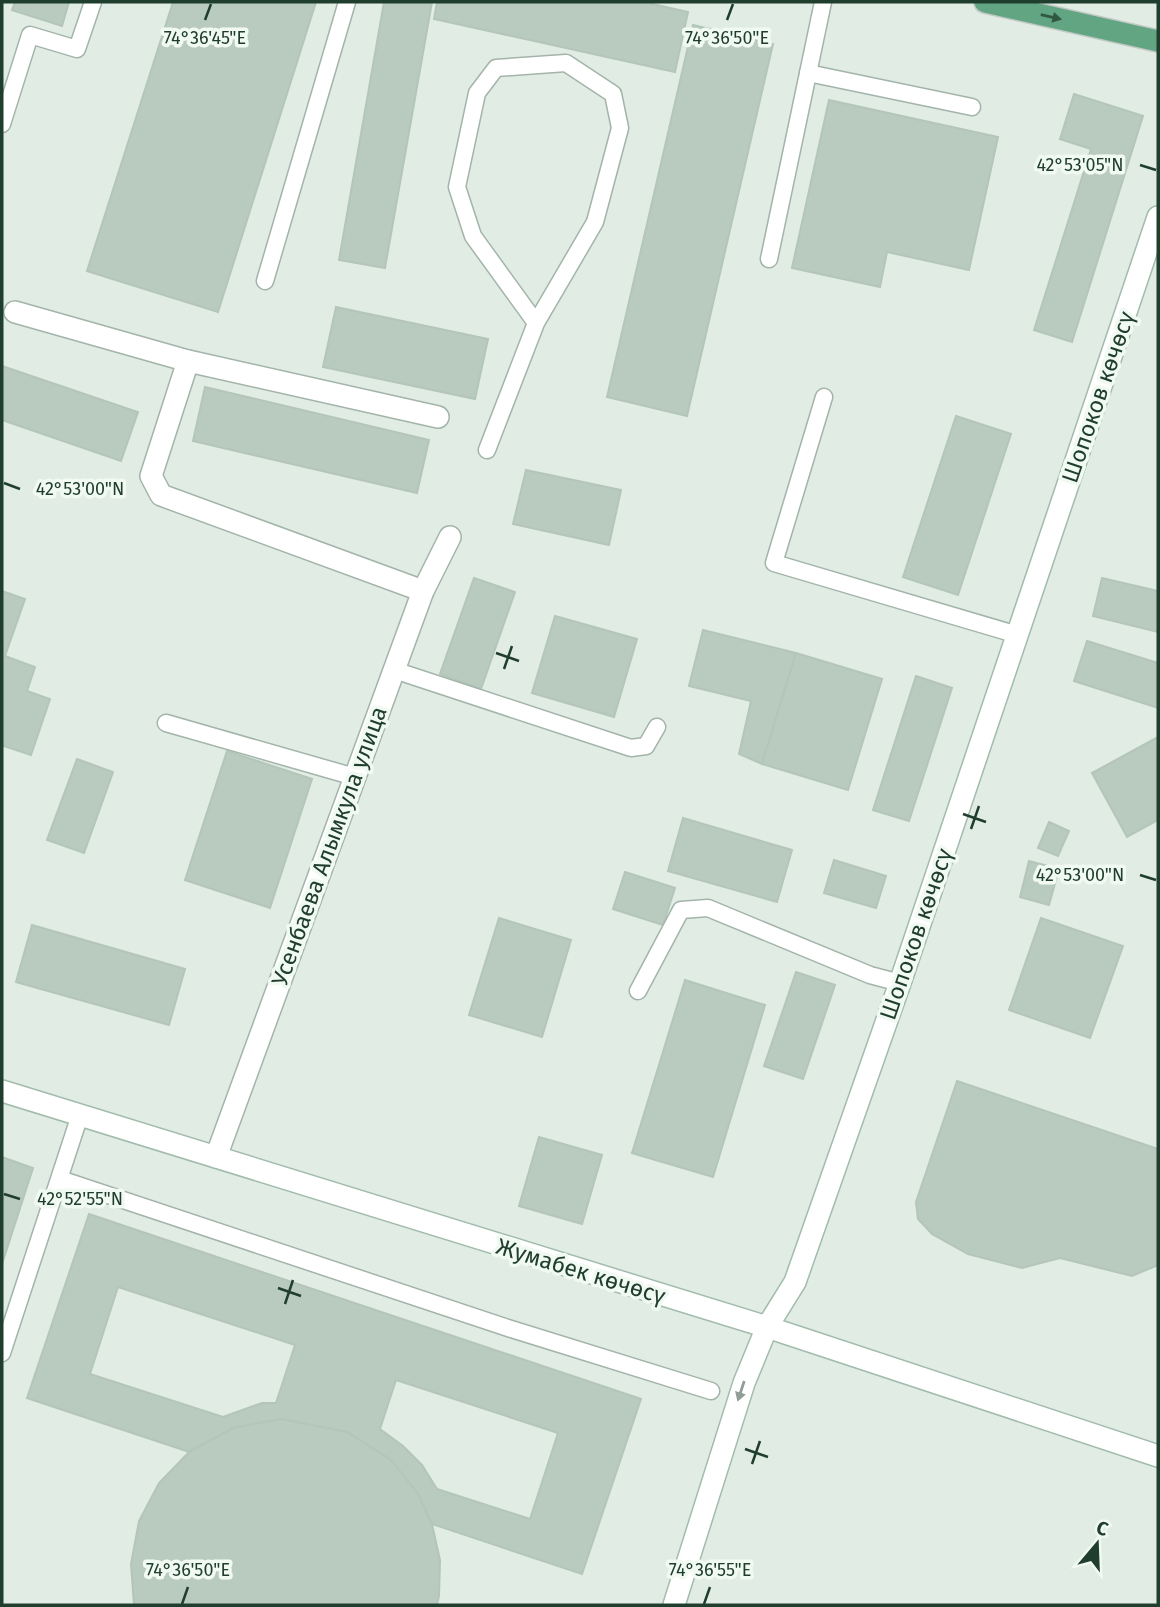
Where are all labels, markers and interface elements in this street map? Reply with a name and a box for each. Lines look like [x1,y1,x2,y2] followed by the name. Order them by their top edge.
[1040,11,1062,22] one-way arrow
[164,27,246,49] text: 74°36'45"E
[685,27,769,49] text: 74°36'50"E
[1036,154,1124,176] text: 42°53'05"N
[1056,307,1141,486] street label: Шопоков көчөсү
[36,478,124,500] text: 42°53'00"N
[265,702,393,990] street label: Усенбаева Алымкула улица
[874,844,959,1023] street label: Шопоков көчөсү
[1036,864,1124,886] text: 42°53'00"N
[37,1188,123,1210] text: 42°52'55"N
[493,1232,670,1310] street label: Жумабек көчөсү
[735,1380,746,1401] one-way arrow
[1062,1509,1132,1579] north arrow
[1093,1516,1111,1541] text: С
[146,1559,230,1581] text: 74°36'50"E
[669,1559,751,1581] text: 74°36'55"E

